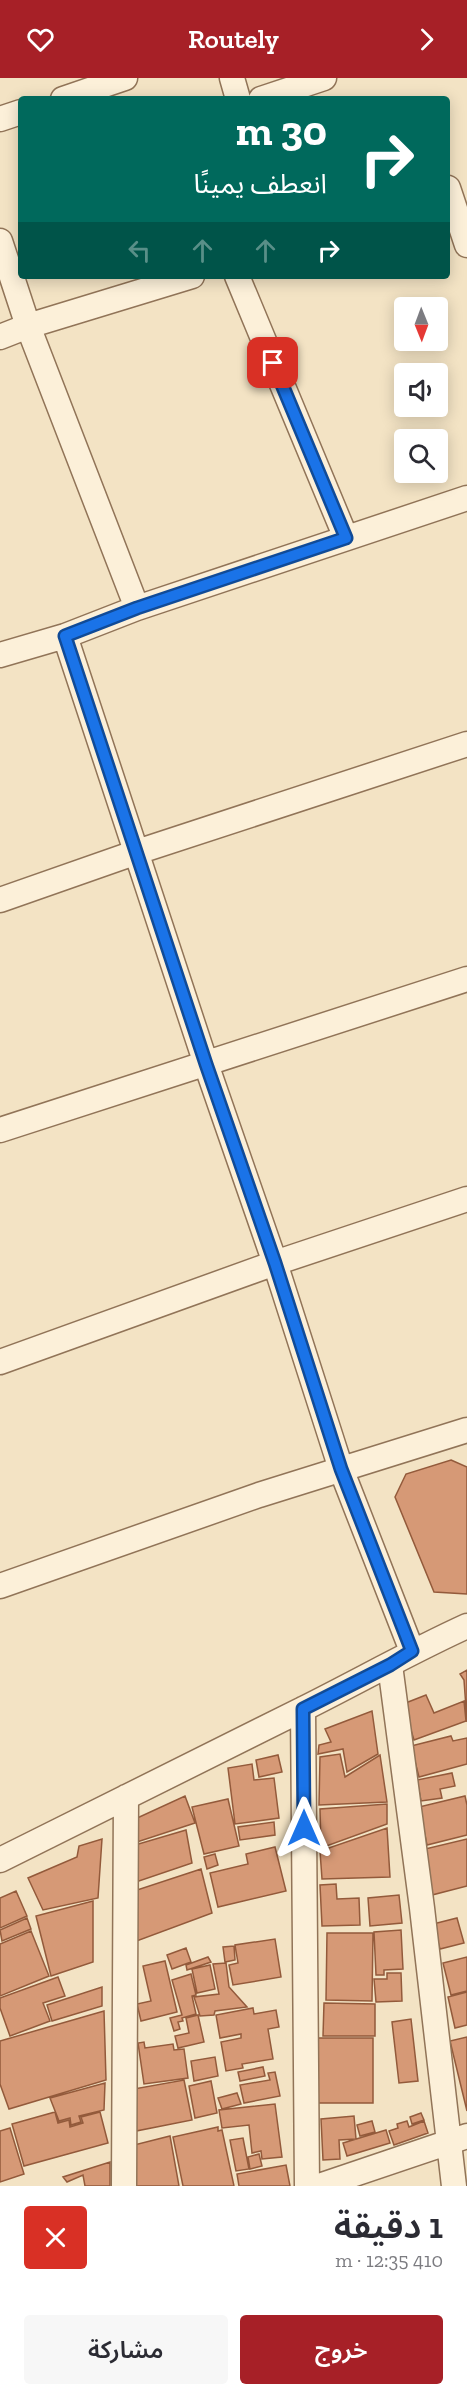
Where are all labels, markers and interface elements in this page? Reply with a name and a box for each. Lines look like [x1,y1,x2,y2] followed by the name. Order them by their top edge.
[24,23,57,56] icon: heart
[188,23,279,55] text: Routely
[410,23,443,56] icon: forward
[236,105,327,156] text: 30 m
[348,120,426,198] icon: right
[193,168,327,200] text: انعطف يمينًا
[123,234,156,267] icon: left
[186,234,219,267] icon: ahead
[249,234,282,267] icon: ahead
[312,234,345,267] icon: right
[394,297,448,351] north arrow
[394,297,448,483] map controls
[247,337,298,388] pin
[256,346,289,379] icon: arrive
[394,363,448,417] button: sound
[394,429,448,483] button: search
[272,1796,336,1860] position arrow
[334,2204,443,2247] text: 1 دقيقة
[24,2206,87,2269] button: close
[335,2248,443,2272] text: 410 m · 12:35
[24,2315,228,2384] button: مشاركة
[240,2315,443,2384] button: خروج

